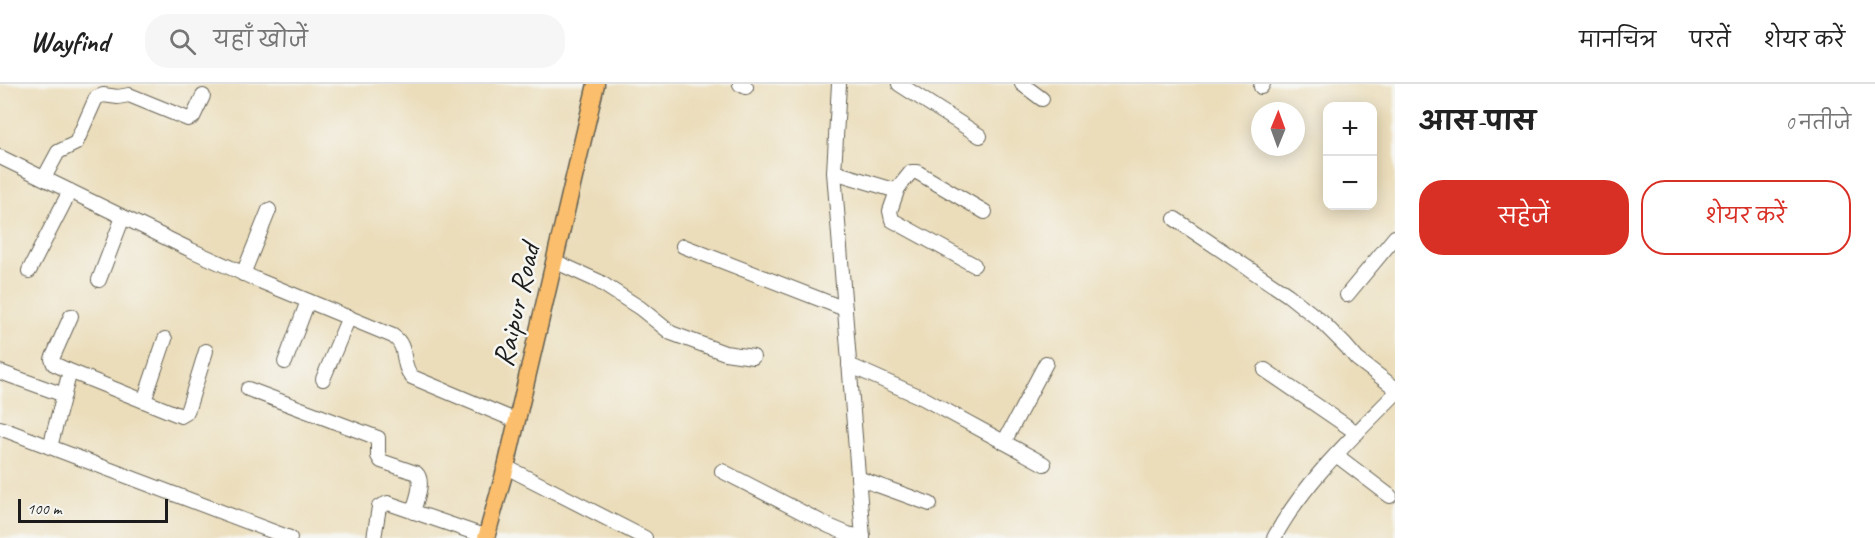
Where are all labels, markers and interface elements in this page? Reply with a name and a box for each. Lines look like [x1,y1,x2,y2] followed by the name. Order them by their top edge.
[145,14,565,68] search box
[30,24,109,59] text: Wayfind
[166,25,199,58] icon: search
[214,26,308,54] text: यहाँ खोजें
[1579,27,1656,53] text: मानचित्र
[1689,27,1731,53] text: परतें
[1764,27,1845,53] text: शेयर करें
[1251,102,1305,156] north arrow
[1323,102,1377,210] map controls
[1323,102,1377,156] button: +
[1419,105,1536,138] text: आस-पास
[1785,110,1851,135] text: 0 नतीजे
[1323,156,1377,210] button: −
[1419,180,1629,255] button: सहेजें
[1641,180,1851,255] button: शेयर करें
[483,236,550,370] street label: Raipur Road
[18,496,168,524] scale bar
[27,499,61,519] text: 100 m

